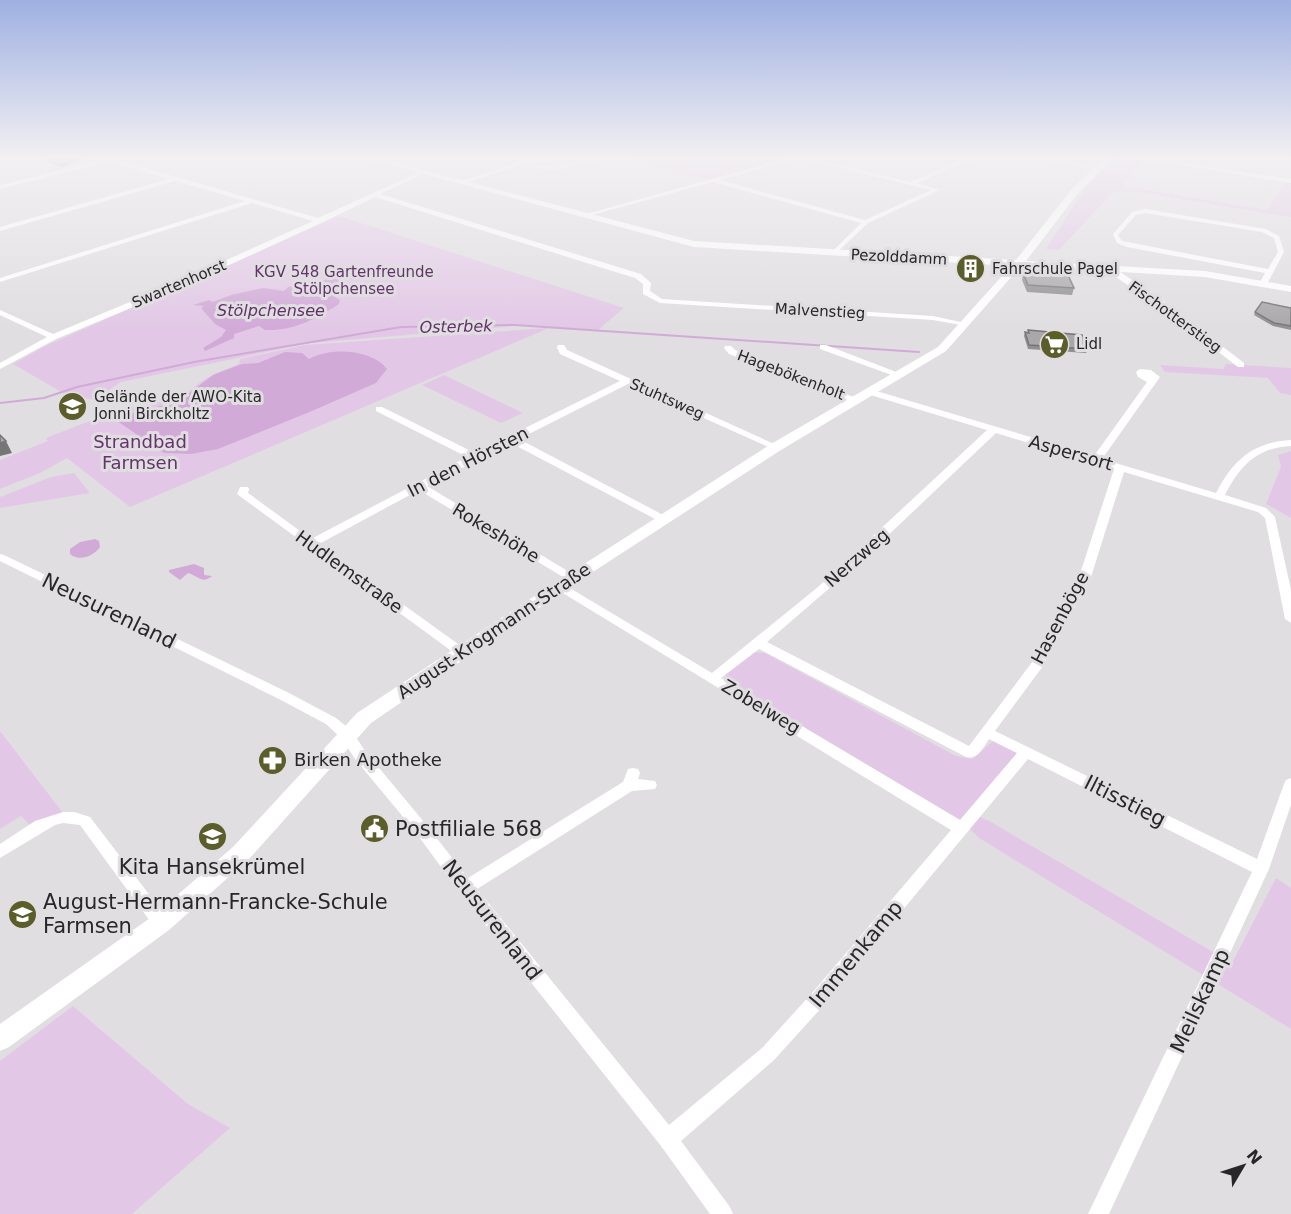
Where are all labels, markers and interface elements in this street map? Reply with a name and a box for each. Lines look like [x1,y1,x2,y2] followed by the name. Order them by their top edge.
[850,245,948,269] street label: Pezolddamm
[955,253,987,285] building icon: Fahrschule Pagel
[129,256,229,312] street label: Swartenhorst
[992,260,1118,278] place label: Fahrschule Pagel
[254,263,434,298] park label: KGV 548 Gartenfreunde Stölpchensee
[1125,277,1225,357] street label: Fischotterstieg
[774,300,866,322] street label: Malvenstieg
[217,301,325,320] water label: Stölpchensee
[419,316,493,337] water label: Osterbek
[1039,328,1071,360] supermarket icon: Lidl
[1076,335,1102,353] place label: Lidl
[735,346,847,404] street label: Hagebökenholt
[627,375,707,423] street label: Stuhtsweg
[93,388,262,423] place label: Gelände der AWO-Kita Jonni Birckholtz
[57,390,89,422] school or university icon: Gelände der AWO-Kita Jonni Birckholtz
[404,422,532,501] street label: In den Hörsten
[93,431,187,473] park label: Strandbad Farmsen
[1027,431,1116,475] street label: Aspersort
[449,498,544,567] street label: Rokeshöhe
[820,524,893,591] street label: Nerzweg
[292,526,407,617] street label: Hudlemstraße
[393,558,594,703] street label: August-Krogmann-Straße
[38,568,180,654] street label: Neusurenland
[1026,568,1093,667] street label: Hasenböge
[718,675,804,738] street label: Zobelweg
[257,744,289,776] pharmacy icon: Birken Apotheke
[294,749,442,770] place label: Birken Apotheke
[1080,770,1170,832] street label: Iltisstieg
[358,813,390,845] public building icon: Postfiliale 568
[395,817,542,841] place label: Postfiliale 568
[196,820,228,852] school or university icon: Kita Hansekrümel
[119,855,305,879] place label: Kita Hansekrümel
[438,855,546,985] street label: Neusurenland
[43,890,388,938] place label: August-Hermann-Francke-Schule Farmsen
[804,896,908,1012] street label: Immenkamp
[6,898,38,930] school or university icon: August-Hermann-Francke-Schule Farmsen
[1165,945,1235,1057] street label: Meilskamp
[1213,1136,1273,1196] north arrow
[1243,1146,1266,1168] text: N

